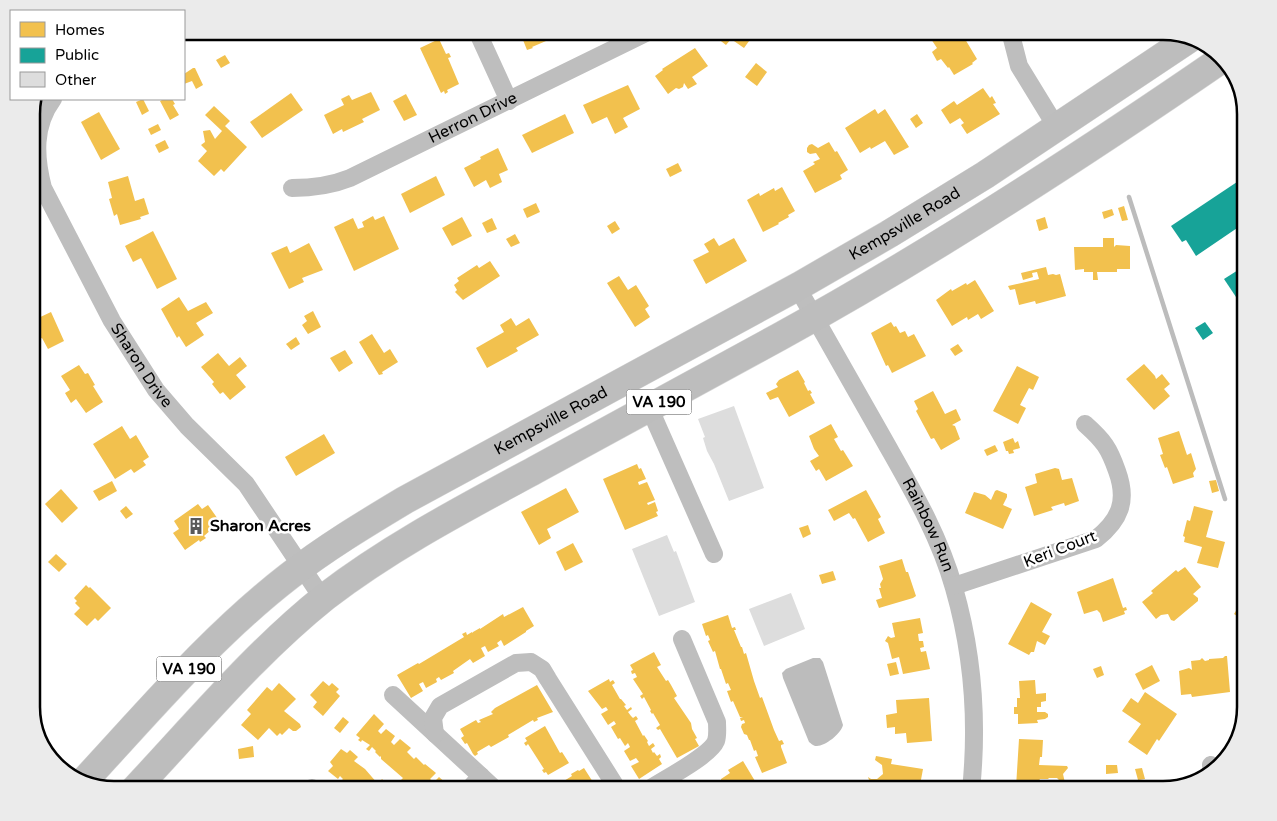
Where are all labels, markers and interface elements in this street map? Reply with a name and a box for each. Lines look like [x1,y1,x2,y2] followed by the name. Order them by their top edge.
[10,10,185,100] legend
[55,21,105,39] text: Homes
[55,46,99,64] text: Public
[55,71,97,89] text: Other
[425,88,520,148] street label: Herron Drive
[846,183,964,265] street label: Kempsville Road
[106,320,177,412] street label: Sharon Drive
[491,382,611,460] street label: Kempsville Road
[626,390,692,414] road number: VA 190
[898,474,958,575] street label: Rainbow Run
[186,516,206,536] building icon: Sharon Acres
[210,516,311,536] place label: Sharon Acres
[1021,526,1099,572] street label: Keri Court
[156,656,222,682] road number: VA 190

